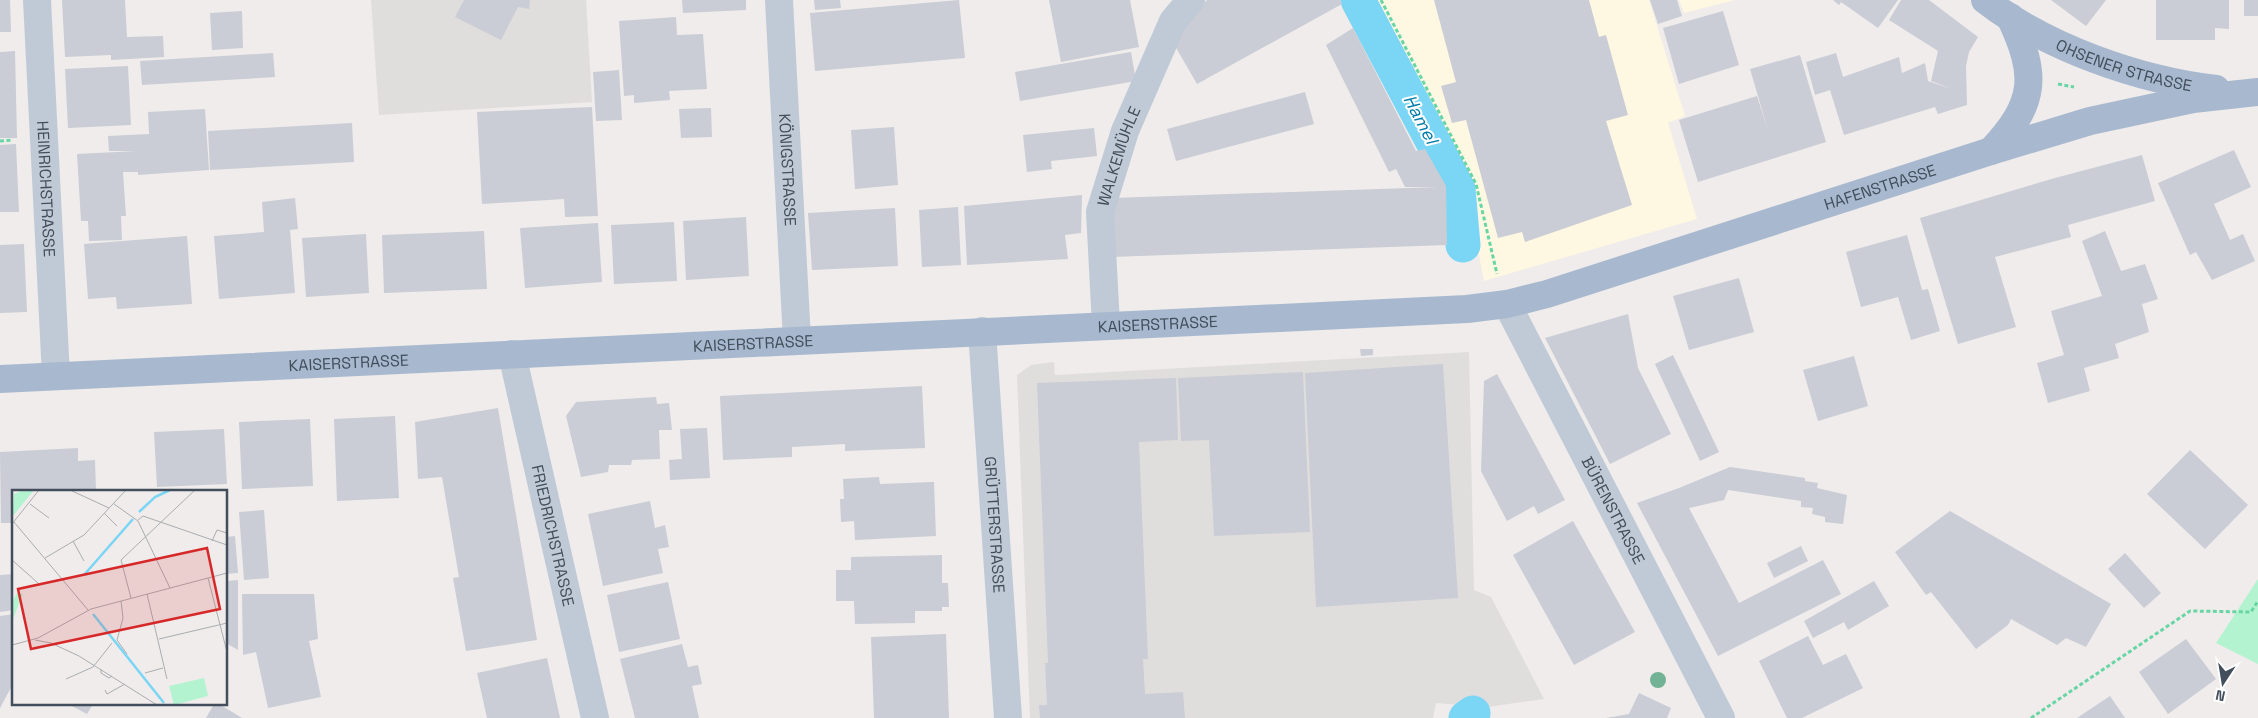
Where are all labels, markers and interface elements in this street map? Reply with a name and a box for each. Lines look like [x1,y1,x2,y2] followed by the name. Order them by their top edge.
[2053,34,2194,96] street label: OHSENER STRASSE
[1398,90,1445,150] water label: Hamel
[1092,103,1145,209] street label: WALKEMÜHLE
[775,113,801,227] street label: KÖNIGSTRASSE
[33,120,60,257] street label: HEINRICHSTRASSE
[1821,159,1939,215] street label: HAFENSTRASSE
[1097,310,1218,337] street label: KAISERSTRASSE
[693,330,814,356] street label: KAISERSTRASSE
[288,349,409,376] street label: KAISERSTRASSE
[1577,453,1650,568] street label: BÜRENSTRASSE
[980,456,1010,594] street label: GRÜTTERSTRASSE
[527,463,580,608] street label: FRIEDRICHSTRASSE
[12,490,228,706] inset map
[2198,658,2248,708] north arrow
[2214,686,2227,705] text: N

